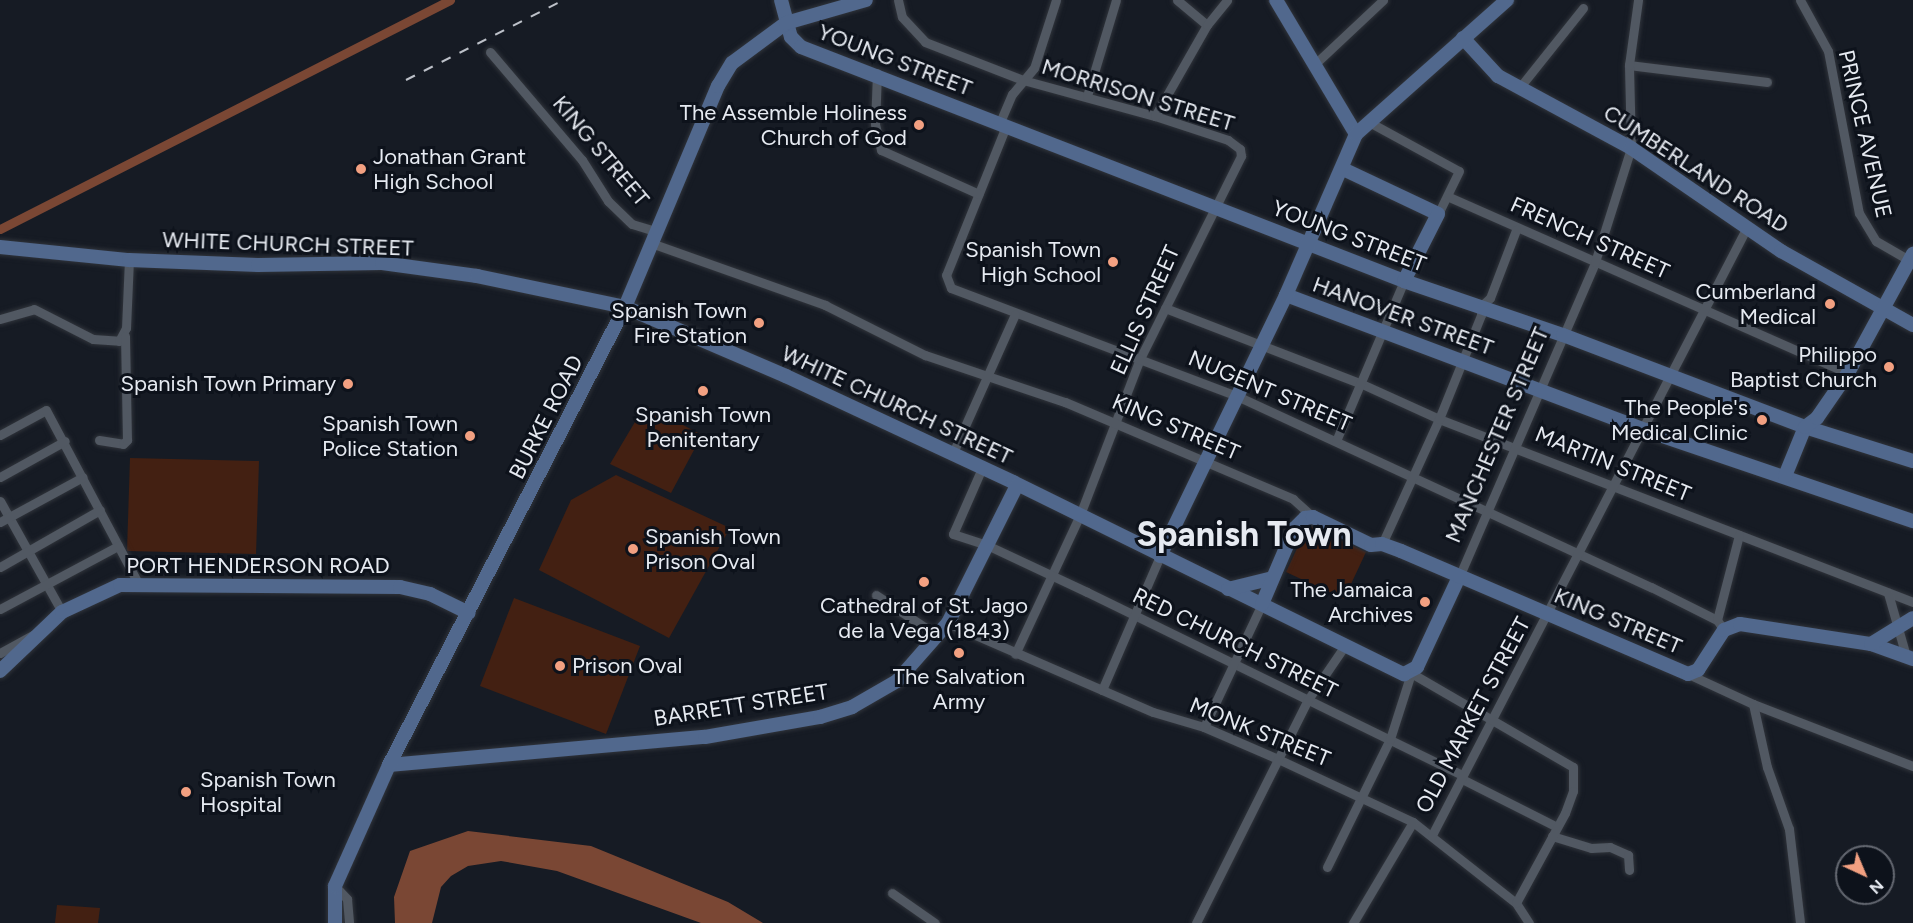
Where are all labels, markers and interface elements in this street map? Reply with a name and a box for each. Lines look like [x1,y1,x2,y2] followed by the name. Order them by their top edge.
[814,19,976,101] street label: YOUNG STREET
[1833,47,1897,221] street label: PRINCE AVENUE
[1039,53,1237,137] street label: MORRISON STREET
[547,90,655,212] street label: KING STREET
[680,99,907,150] place label: The Assemble Holiness Church of God
[1599,99,1793,239] street label: CUMBERLAND ROAD
[912,118,926,132] marker: The Assemble Holiness Church of God
[373,143,526,194] place label: Jonathan Grant High School
[354,162,368,176] marker: Jonathan Grant High School
[1506,191,1674,285] street label: FRENCH STREET
[1268,195,1430,277] street label: YOUNG STREET
[162,226,414,262] street label: WHITE CHURCH STREET
[965,236,1101,288] place label: Spanish Town High School
[1105,241,1185,379] street label: ELLIS STREET
[1106,255,1120,269] marker: Spanish Town High School
[1309,271,1497,361] street label: HANOVER STREET
[1696,278,1816,330] place label: Cumberland Medical
[1821,295,1839,313] marker: Cumberland Medical
[611,297,747,348] place label: Spanish Town Fire Station
[752,316,766,330] marker: Spanish Town Fire Station
[1440,323,1554,547] street label: MANCHESTER STREET
[778,340,1016,470] street label: WHITE CHURCH STREET
[1730,341,1877,392] place label: Philippo Baptist Church
[1185,345,1355,437] street label: NUGENT STREET
[503,351,589,483] street label: BURKE ROAD
[1882,360,1896,374] marker: Philippo Baptist Church
[121,371,336,397] place label: Spanish Town Primary
[341,377,355,391] marker: Spanish Town Primary
[696,384,710,398] marker: Spanish Town Penitentary
[1108,388,1244,466] street label: KING STREET
[1611,394,1748,446] place label: The People's Medical Clinic
[635,401,771,452] place label: Spanish Town Penitentary
[322,410,458,462] place label: Spanish Town Police Station
[1753,411,1771,429] marker: The People's Medical Clinic
[1531,421,1695,507] street label: MARTIN STREET
[463,429,477,443] marker: Spanish Town Police Station
[1136,515,1352,555] district label: Spanish Town
[645,523,781,574] place label: Spanish Town Prison Oval
[626,542,640,556] marker: Spanish Town Prison Oval
[126,553,390,579] street label: PORT HENDERSON ROAD
[917,575,931,589] marker: Cathedral of St. Jago de la Vega (1843)
[1290,576,1413,628] place label: The Jamaica Archives
[1128,582,1342,704] street label: RED CHURCH STREET
[1550,582,1686,660] street label: KING STREET
[820,592,1028,644] place label: Cathedral of St. Jago de la Vega (1843)
[1418,595,1432,609] marker: The Jamaica Archives
[1410,613,1536,817] street label: OLD MARKET STREET
[952,646,966,660] marker: The Salvation Army
[572,653,682,679] place label: Prison Oval
[553,659,567,673] marker: Prison Oval
[893,663,1025,714] place label: The Salvation Army
[652,678,830,732] street label: BARRETT STREET
[1186,692,1334,772] street label: MONK STREET
[200,766,336,818] place label: Spanish Town Hospital
[177,783,195,801] marker: Spanish Town Hospital
[1835,845,1895,905] north arrow
[1865,876,1888,898] text: N

